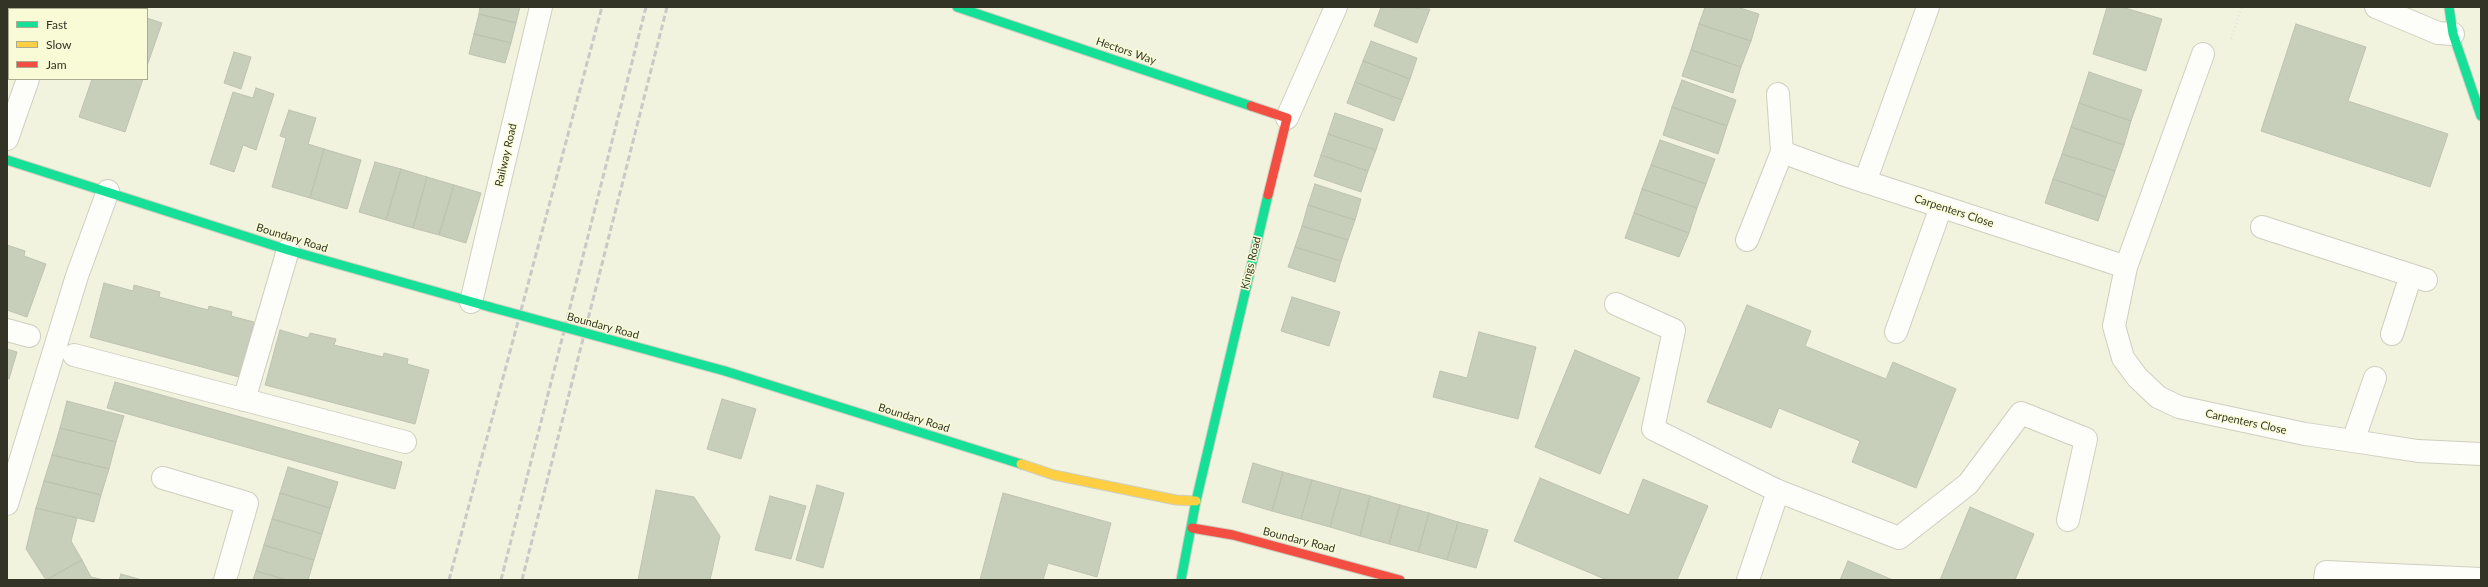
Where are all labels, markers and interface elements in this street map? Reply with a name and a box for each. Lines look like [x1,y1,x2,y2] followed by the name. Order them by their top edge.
[8,8,148,80] legend
[46,17,67,32] text: Fast
[1094,35,1158,67] street label: Hectors Way
[46,37,71,52] text: Slow
[46,57,67,72] text: Jam
[492,122,520,188] street label: Railway Road
[1913,192,1995,230] street label: Carpenters Close
[255,221,329,255] street label: Boundary Road
[1238,235,1264,291] street label: Kings Road
[566,310,640,342] street label: Boundary Road
[877,401,951,435] street label: Boundary Road
[2204,407,2288,437] street label: Carpenters Close
[1261,525,1337,555] street label: Boundary Road

